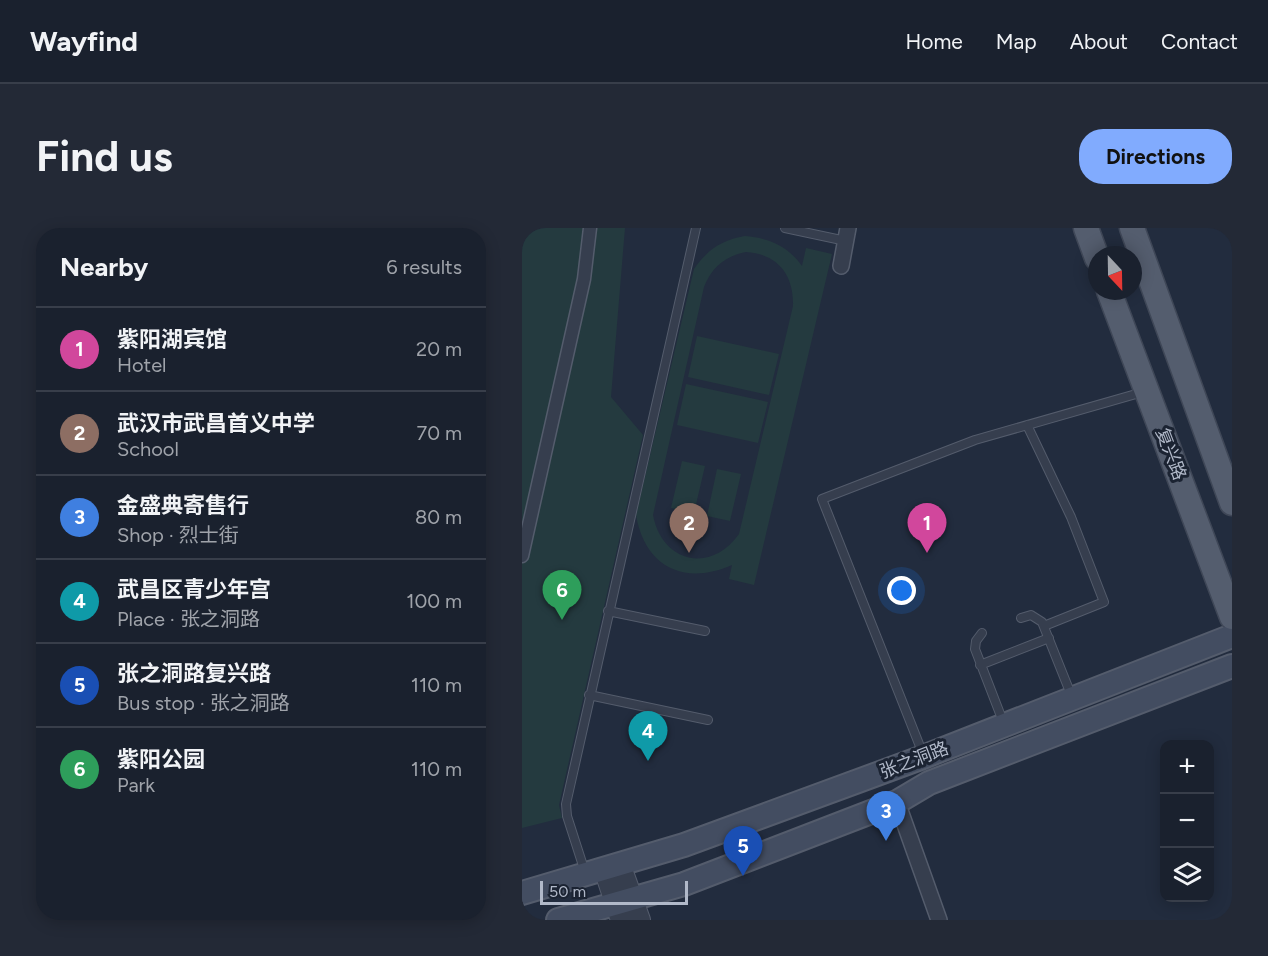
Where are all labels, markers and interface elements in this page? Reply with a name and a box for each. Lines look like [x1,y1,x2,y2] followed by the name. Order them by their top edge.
[30,24,138,58] text: Wayfind
[906,29,963,54] text: Home
[996,29,1037,54] text: Map
[1070,29,1128,54] text: About
[1161,29,1238,54] text: Contact
[1079,129,1232,184] button: Directions
[36,131,173,182] text: Find us
[1088,246,1142,300] north arrow
[60,251,148,283] text: Nearby
[386,255,462,279] text: 6 results
[117,326,227,353] text: 紫阳湖宾馆
[75,337,84,361] text: 1
[416,337,462,361] text: 20 m
[117,353,166,377] text: Hotel
[117,410,315,437] text: 武汉市武昌首义中学
[74,421,85,445] text: 2
[416,421,462,445] text: 70 m
[1151,425,1191,483] street label: 复兴路
[117,437,179,461] text: School
[117,492,249,519] text: 金盛典寄售行
[670,504,708,553] pin: 2
[908,504,946,553] pin: 1
[74,505,85,529] text: 3
[415,505,462,529] text: 80 m
[117,523,239,547] text: Shop · 烈士街
[542,570,582,620] pin: 6
[117,576,271,603] text: 武昌区青少年宫
[887,576,916,605] your location
[73,589,86,613] text: 4
[406,589,462,613] text: 100 m
[117,607,260,631] text: Place · 张之洞路
[117,660,271,687] text: 张之洞路复兴路
[74,673,85,697] text: 5
[411,673,462,697] text: 110 m
[117,691,290,715] text: Bus stop · 张之洞路
[628,712,668,761] pin: 4
[876,737,952,783] street label: 张之洞路
[1160,740,1214,902] map controls
[1160,740,1214,794] button: +
[117,746,205,773] text: 紫阳公园
[74,757,85,781] text: 6
[411,757,462,781] text: 110 m
[117,773,155,797] text: Park
[866,792,906,841] pin: 3
[1160,794,1214,848] button: −
[724,826,762,876] pin: 5
[1160,848,1214,902] button: layers
[540,878,688,906] scale bar
[549,882,586,901] text: 50 m

